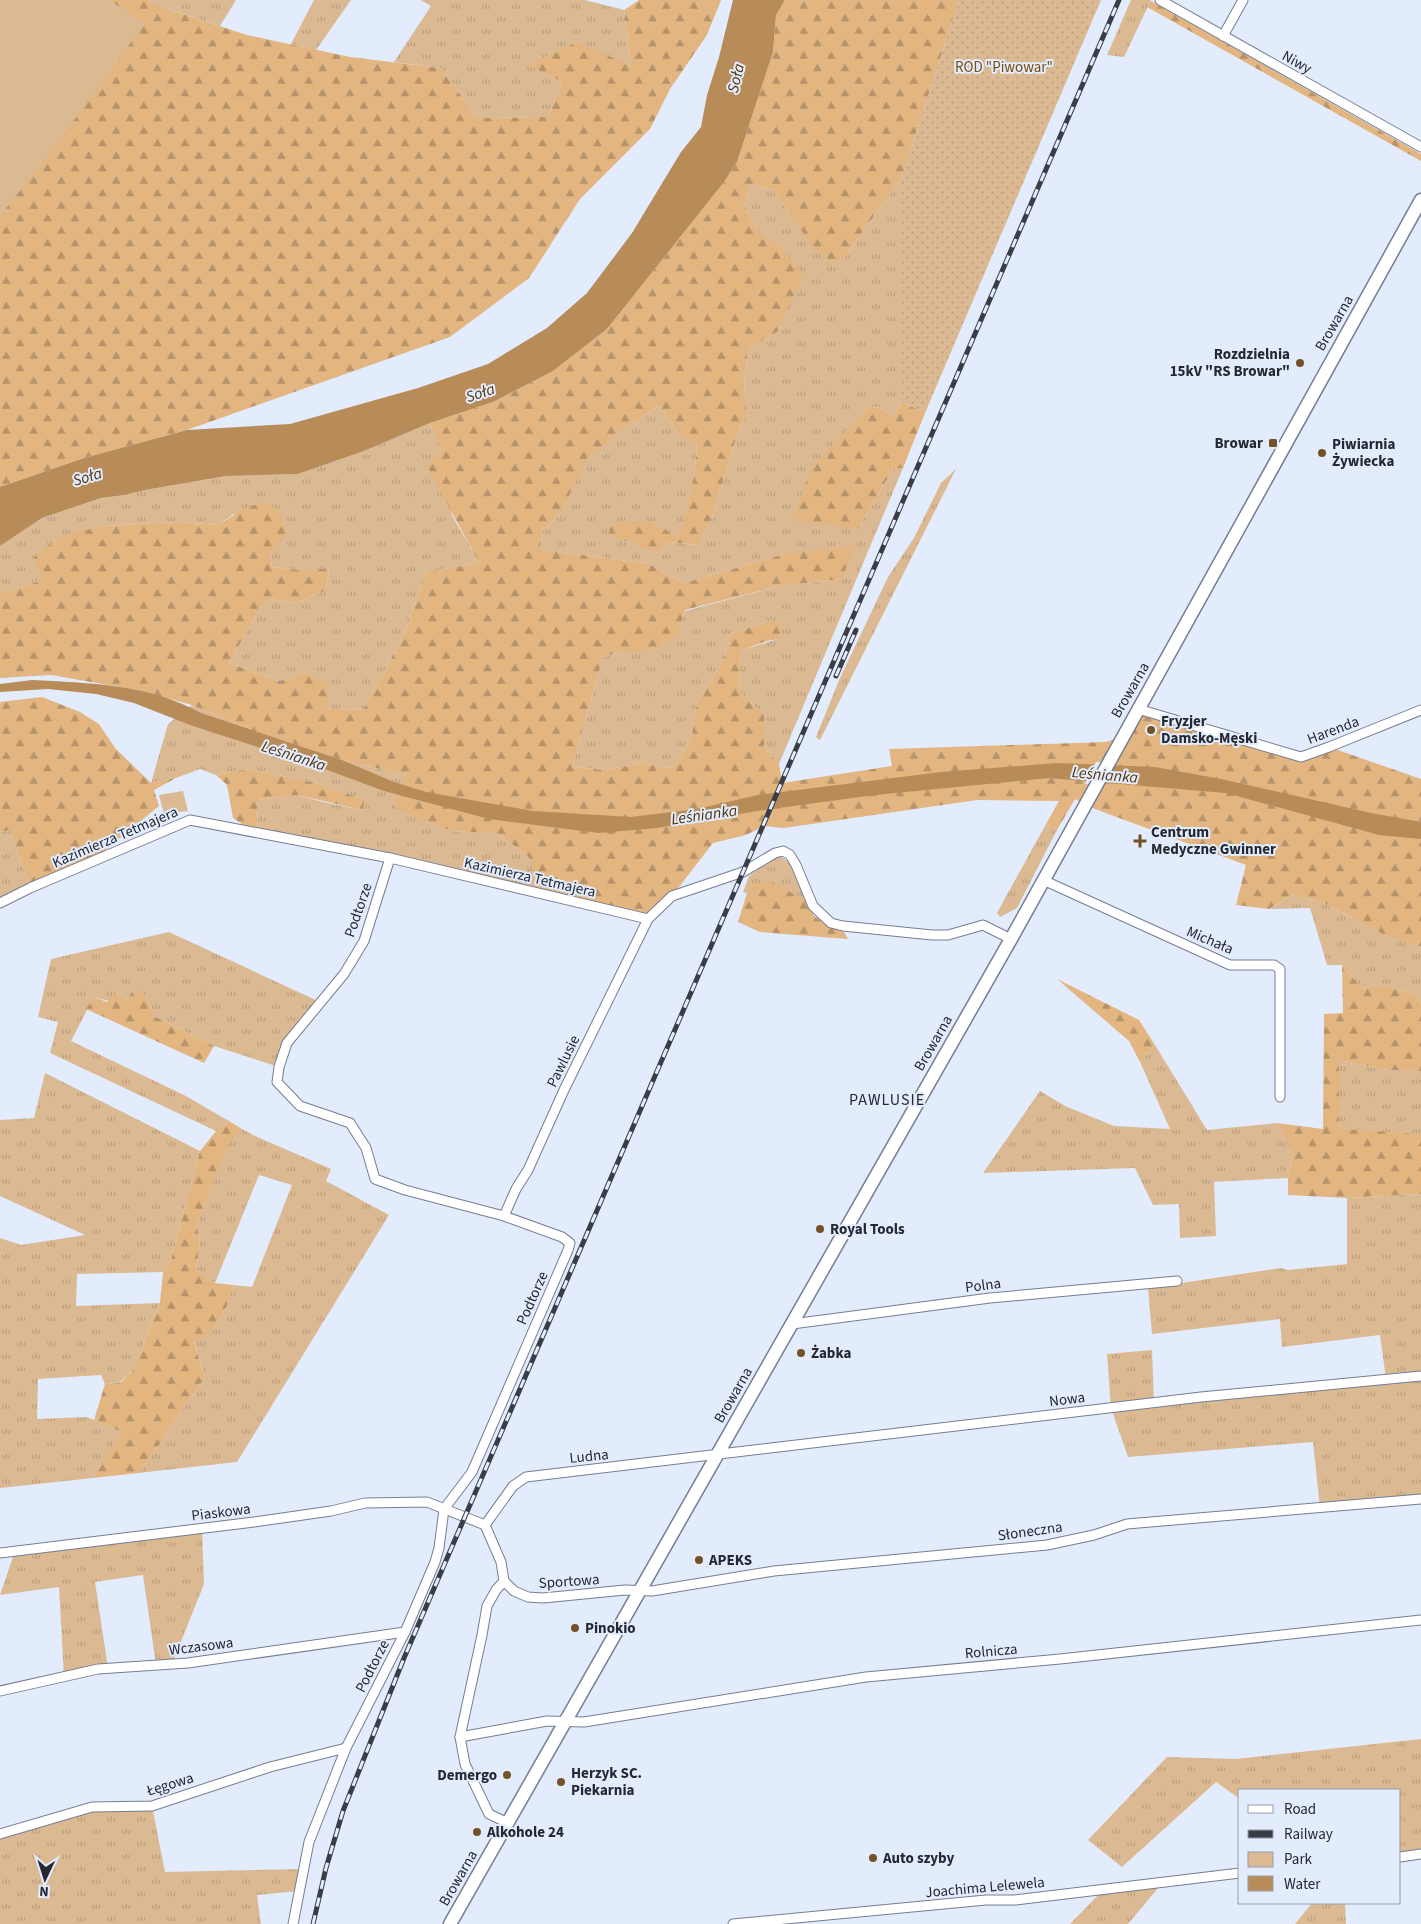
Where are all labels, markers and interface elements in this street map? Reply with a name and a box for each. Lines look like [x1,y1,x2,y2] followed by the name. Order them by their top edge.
[1278,46,1315,79] street label: Niwy
[955,57,1053,78] park label: ROD "Piwowar"
[722,61,750,95] water label: Soła
[1310,292,1359,355] street label: Browarna
[1170,344,1290,382] place label: Rozdzielnia 15kV "RS Browar"
[1294,357,1306,369] marker: Rozdzielnia 15kV "RS Browar"
[463,378,498,408] water label: Soła
[1215,433,1263,454] place label: Browar
[1332,434,1395,472] place label: Piwiarnia Żywiecka
[1267,437,1279,449] marker: Browar
[1316,447,1328,459] marker: Piwiarnia Żywiecka
[70,462,105,492] water label: Soła
[1106,659,1155,722] street label: Browarna
[1161,711,1257,749] place label: Fryzjer Damsko-Męski
[1304,711,1362,750] street label: Harenda
[1145,724,1157,736] marker: Fryzjer Damsko-Męski
[259,735,329,777] water label: Leśnianka
[1071,761,1139,789] water label: Leśnianka
[670,799,739,831] water label: Leśnianka
[49,801,181,873] street label: Kazimierza Tetmajera
[1151,822,1276,860] place label: Centrum Medyczne Gwinner
[1133,834,1147,848] marker: Centrum Medyczne Gwinner
[462,852,598,903] street label: Kazimierza Tetmajera
[339,880,378,940] street label: Podtorze
[1183,921,1237,960] street label: Michała
[909,1012,958,1075] street label: Browarna
[542,1032,585,1091] street label: Pawlusie
[849,1089,925,1111] district label: PAWLUSIE
[830,1219,905,1240] place label: Royal Tools
[814,1223,826,1235] marker: Royal Tools
[511,1268,554,1328] street label: Podtorze
[964,1273,1002,1298] street label: Polna
[811,1343,852,1364] place label: Żabka
[795,1347,807,1359] marker: Żabka
[709,1364,758,1427] street label: Browarna
[1048,1387,1086,1412] street label: Nowa
[568,1444,610,1469] street label: Ludna
[190,1498,252,1527] street label: Piaskowa
[996,1517,1064,1546] street label: Słoneczna
[708,1550,752,1571] place label: APEKS
[693,1554,705,1566] marker: APEKS
[538,1569,600,1594] street label: Sportowa
[585,1618,636,1639] place label: Pinokio
[569,1622,581,1634] marker: Pinokio
[168,1632,234,1661] street label: Wczasowa
[350,1636,395,1696] street label: Podtorze
[964,1639,1018,1664] street label: Rolnicza
[571,1763,642,1801] place label: Herzyk SC. Piekarnia
[437,1765,497,1786] place label: Demergo
[143,1767,196,1802] street label: Łęgowa
[501,1769,513,1781] marker: Demergo
[555,1776,567,1788] marker: Herzyk SC. Piekarnia
[1238,1789,1401,1904] legend
[1284,1799,1316,1820] text: Road
[486,1822,564,1843] place label: Alkohole 24
[1284,1824,1333,1845] text: Railway
[471,1826,483,1838] marker: Alkohole 24
[434,1847,483,1910] street label: Browarna
[882,1848,955,1869] place label: Auto szyby
[1284,1849,1313,1870] text: Park
[867,1852,879,1864] marker: Auto szyby
[20,1854,70,1904] north arrow
[924,1872,1046,1903] street label: Joachima Lelewela
[1284,1874,1321,1895] text: Water
[39,1881,50,1901] text: N

